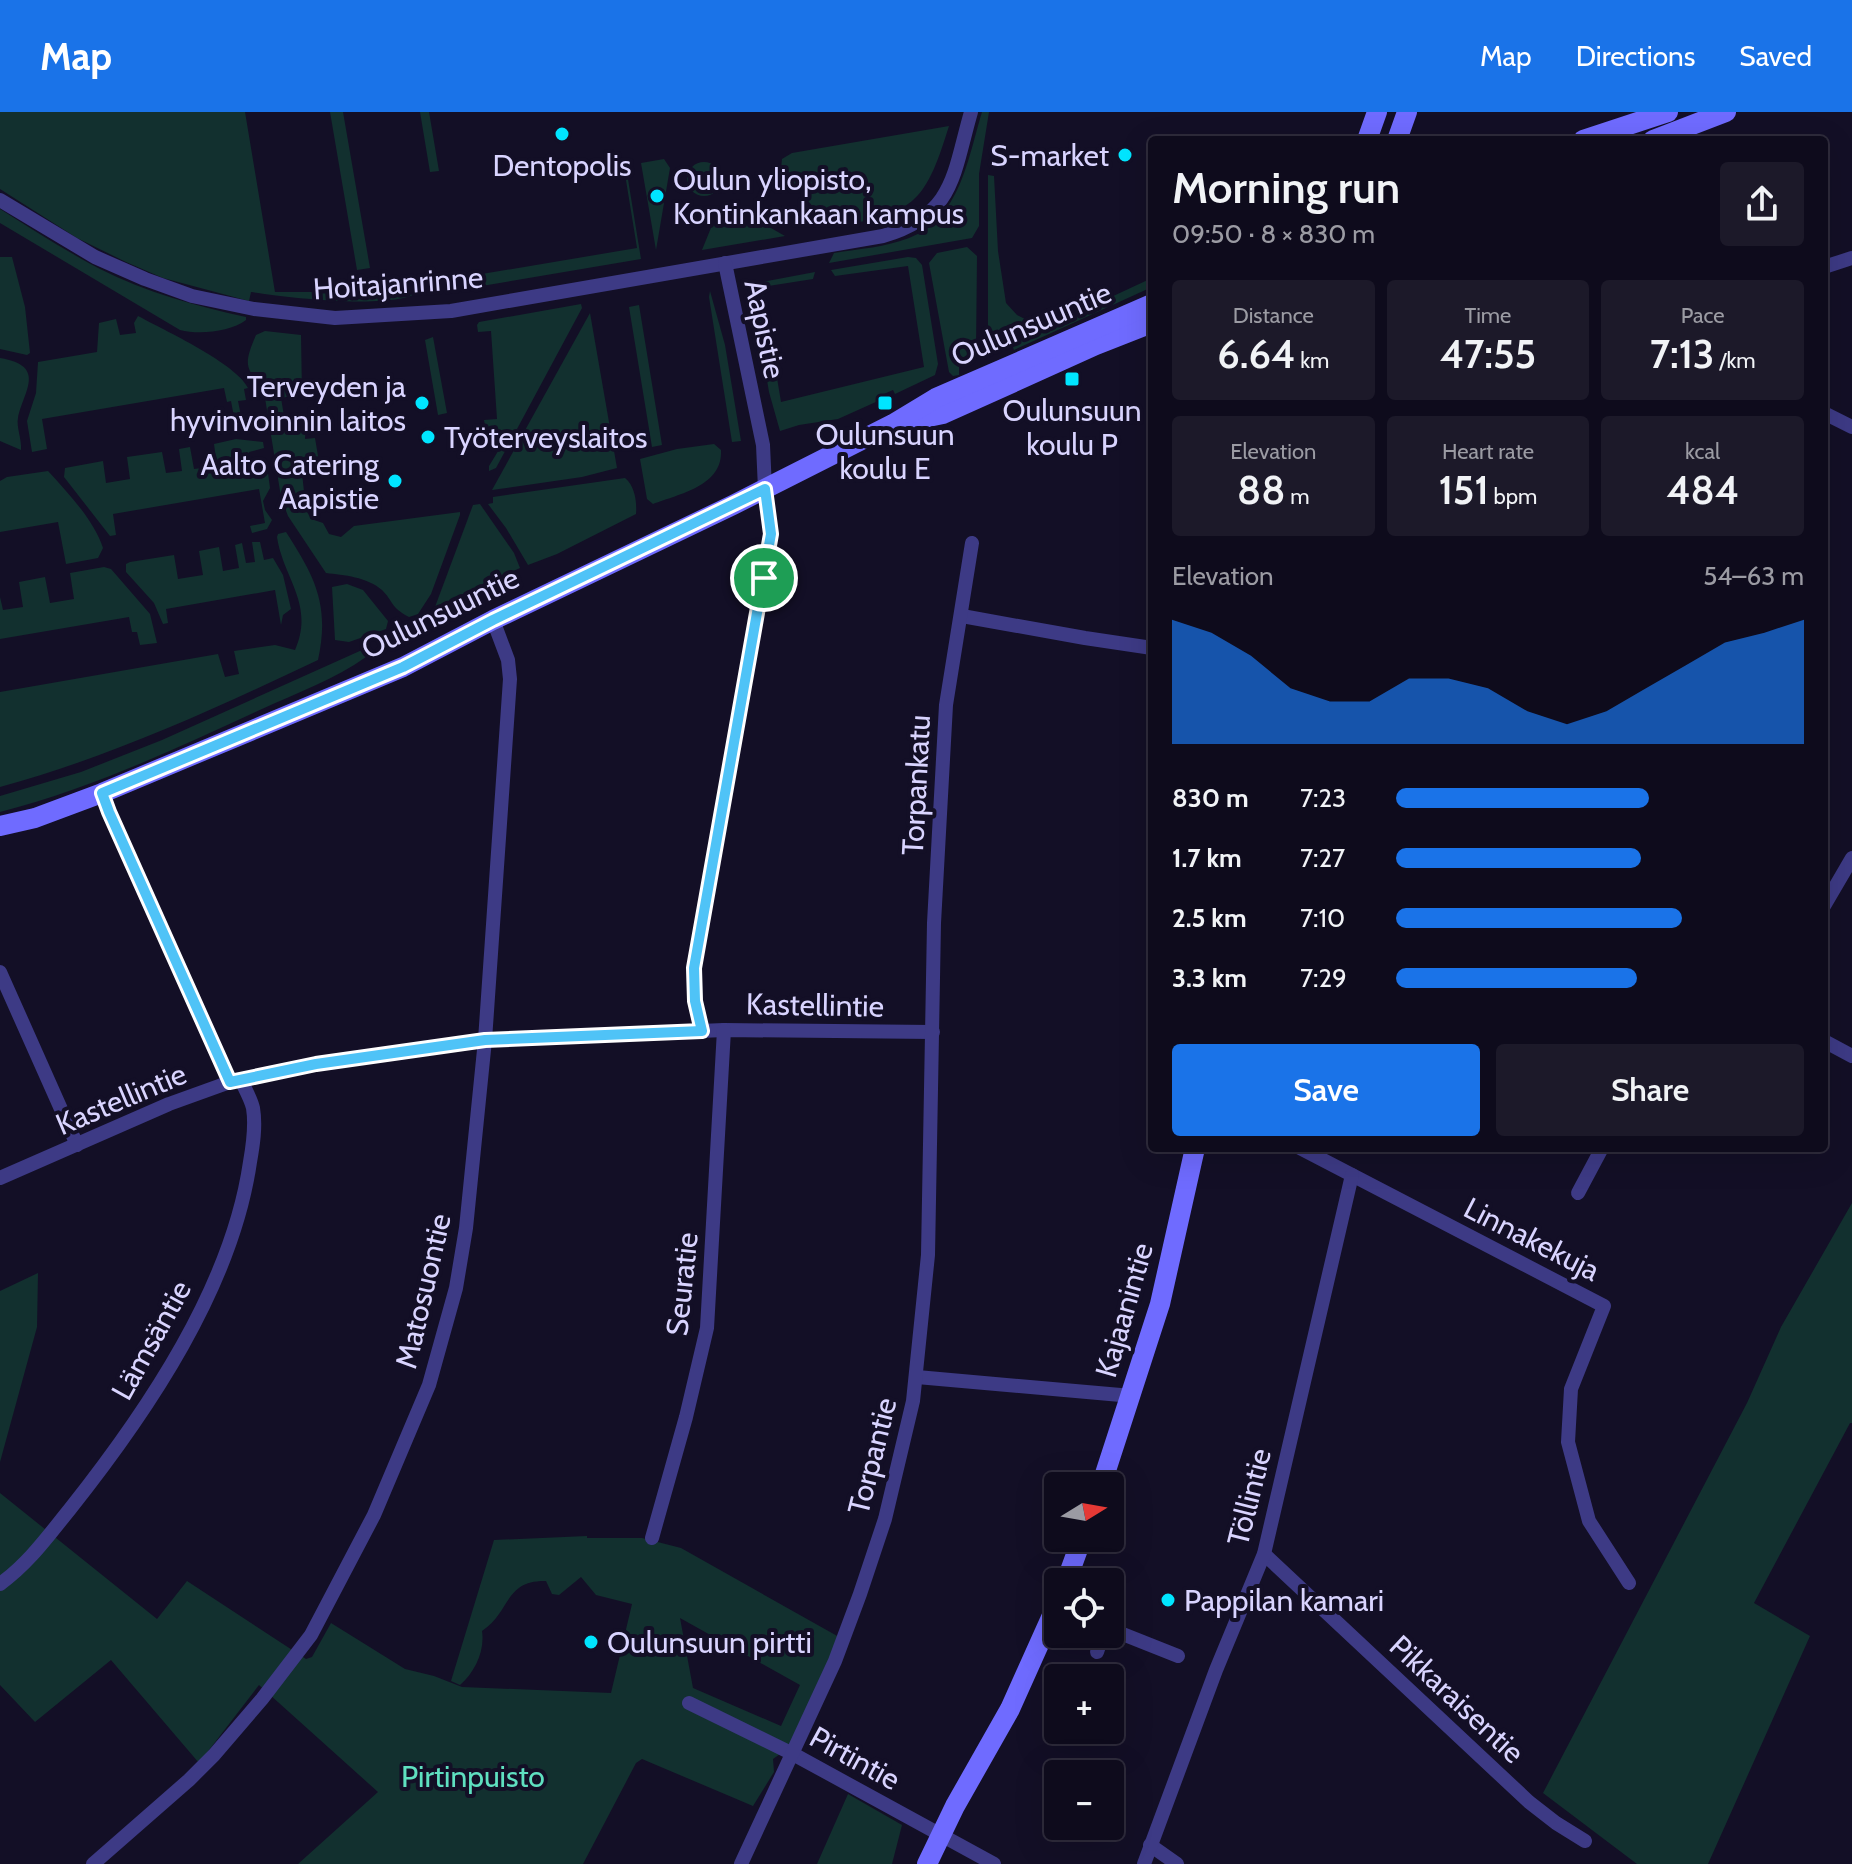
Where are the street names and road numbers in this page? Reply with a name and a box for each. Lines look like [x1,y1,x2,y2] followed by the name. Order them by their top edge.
[312,259,484,307] street label: Hoitajanrinne
[945,274,1117,374] street label: Oulunsuuntie
[736,276,794,382] street label: Aapistie
[355,559,525,667] street label: Oulunsuuntie
[894,714,938,856] street label: Torpankatu
[746,985,884,1025] street label: Kastellintie
[50,1055,192,1143] street label: Kastellintie
[1458,1189,1607,1289] street label: Linnakekuja
[387,1210,459,1372] street label: Matosuontie
[658,1230,706,1338] street label: Seuratie
[1087,1239,1161,1381] street label: Kajaanintie
[103,1274,199,1406] street label: Lämsäntie
[840,1394,904,1518] street label: Torpantie
[1219,1444,1279,1550] street label: Töllintie
[1382,1627,1532,1771] street label: Pikkaraisentie
[803,1718,907,1798] street label: Pirtintie

